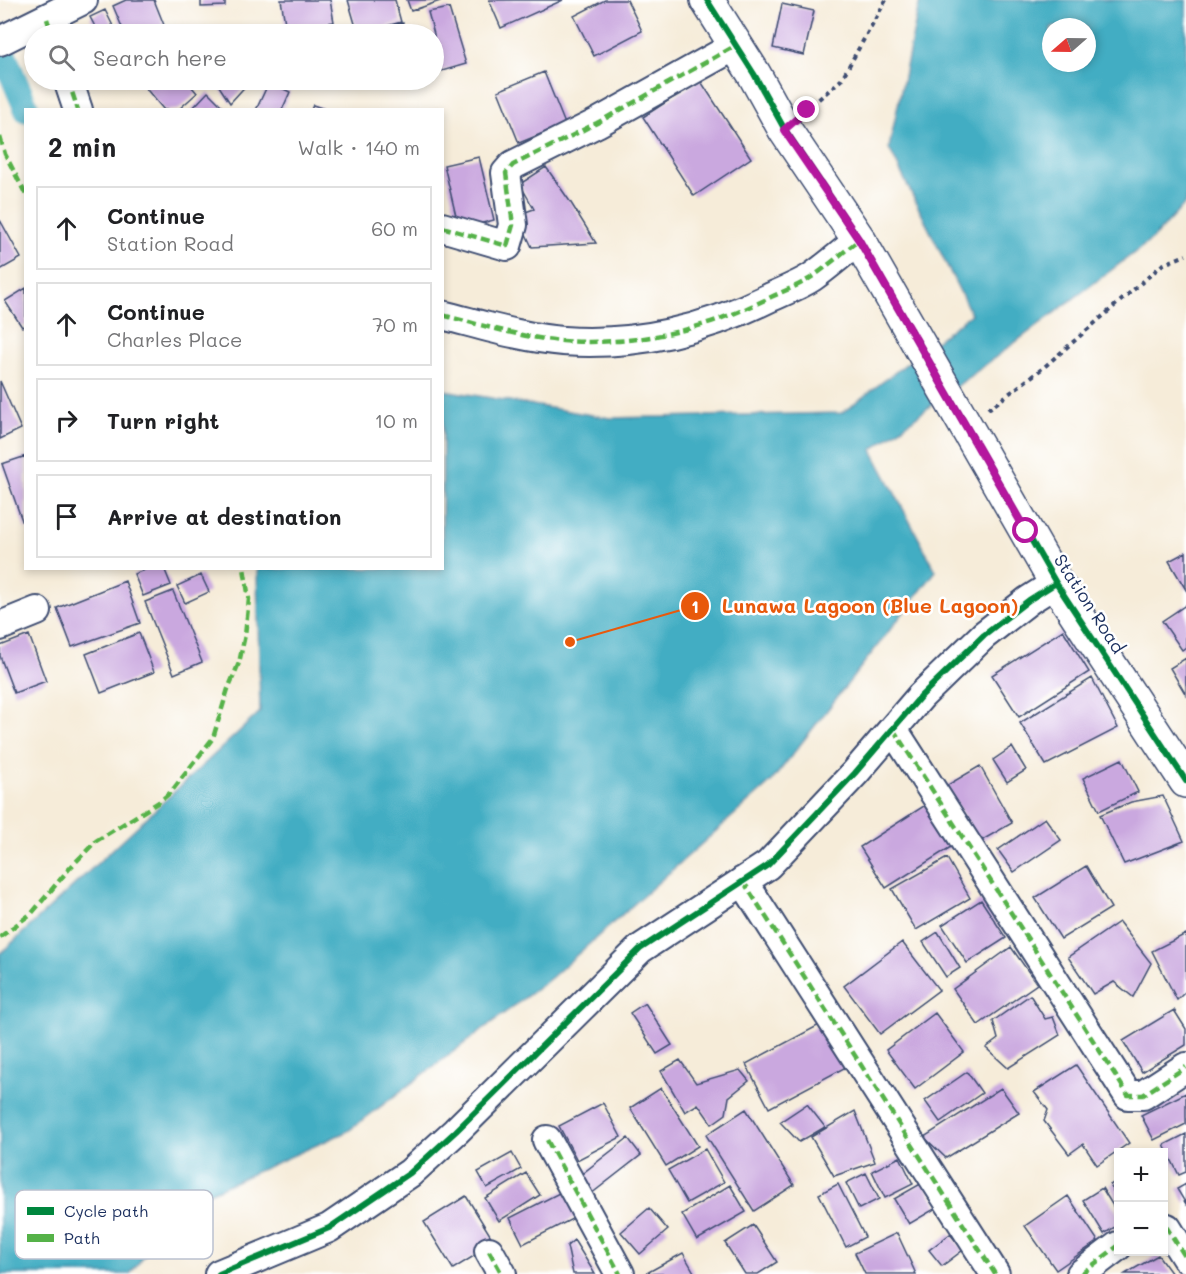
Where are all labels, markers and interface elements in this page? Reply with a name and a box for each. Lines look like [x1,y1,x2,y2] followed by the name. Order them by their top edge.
[1042,18,1096,72] north arrow
[24,24,444,90] search box
[45,41,78,74] icon: search
[93,43,227,72] text: Search here
[793,96,819,122] route end
[48,130,116,164] text: 2 min
[297,134,420,160] text: Walk · 140 m
[107,201,205,230] text: Continue
[50,212,83,245] icon: ahead
[371,215,418,241] text: 60 m
[107,230,234,256] text: Station Road
[107,297,205,326] text: Continue
[50,308,83,341] icon: ahead
[372,311,418,337] text: 70 m
[107,326,242,352] text: Charles Place
[50,404,83,437] icon: right
[107,406,219,435] text: Turn right
[374,407,418,433] text: 10 m
[50,500,83,533] icon: arrive
[107,502,342,531] text: Arrive at destination
[1012,517,1038,543] route start
[1049,549,1131,658] street label: Station Road
[680,587,1030,625] callout: Lunawa Lagoon (Blue Lagoon)
[722,592,1018,618] text: Lunawa Lagoon (Blue Lagoon)
[691,594,699,618] text: 1
[1114,1148,1168,1256] map controls
[1114,1148,1168,1202] button: +
[15,1190,213,1259] legend
[64,1200,148,1221] text: Cycle path
[1114,1202,1168,1256] button: −
[64,1227,100,1248] text: Path

